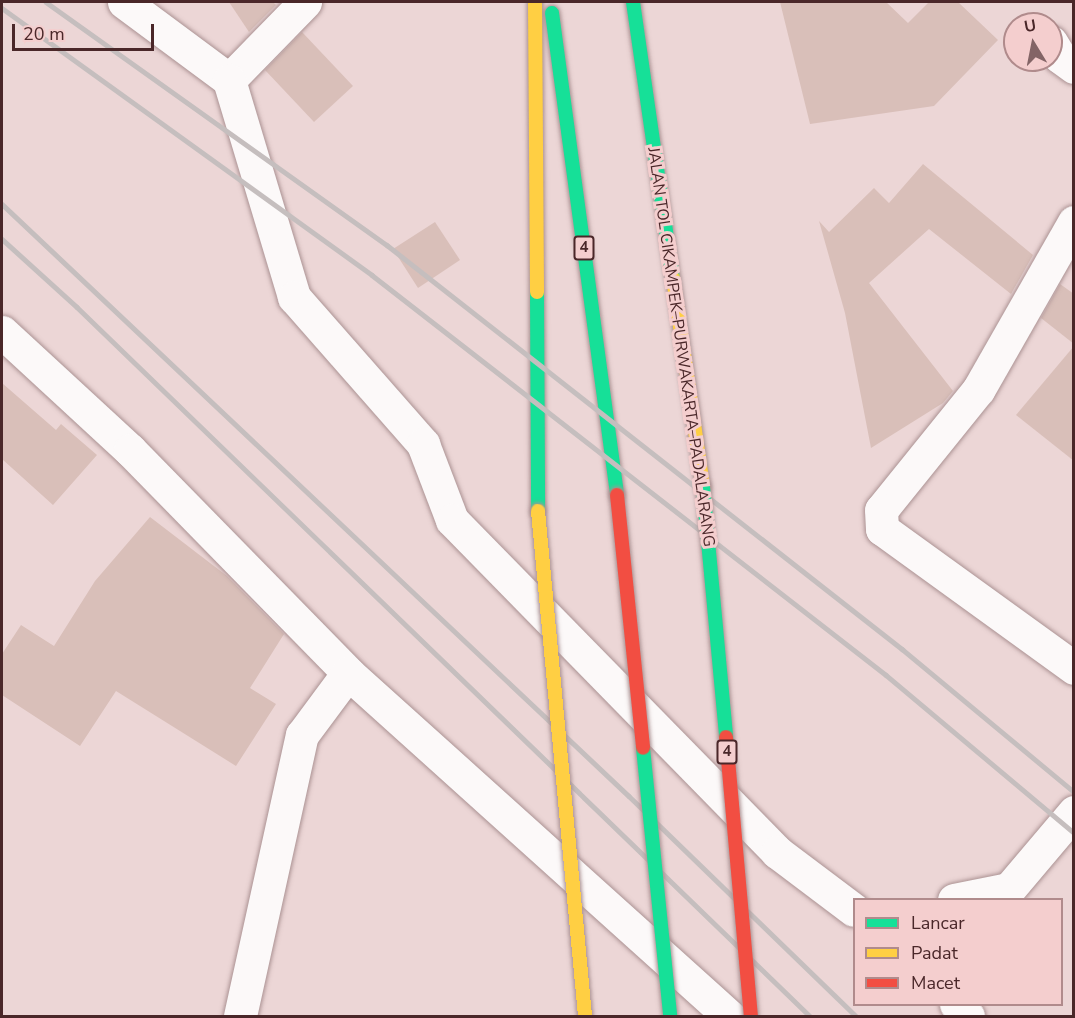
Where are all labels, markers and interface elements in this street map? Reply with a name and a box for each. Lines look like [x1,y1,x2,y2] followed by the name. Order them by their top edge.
[15,12,158,50] scale bar
[1003,12,1063,72] north arrow
[1022,14,1038,38] text: U
[23,22,65,46] text: 20 m
[643,146,719,548] street label: JALAN TOL CIKAMPEK–PURWAKARTA–PADALARANG
[574,236,594,260] road number: 4
[716,740,738,764] road number: 4
[853,898,1063,1006] legend
[911,911,965,935] text: Lancar
[911,941,958,965] text: Padat
[911,971,960,995] text: Macet

